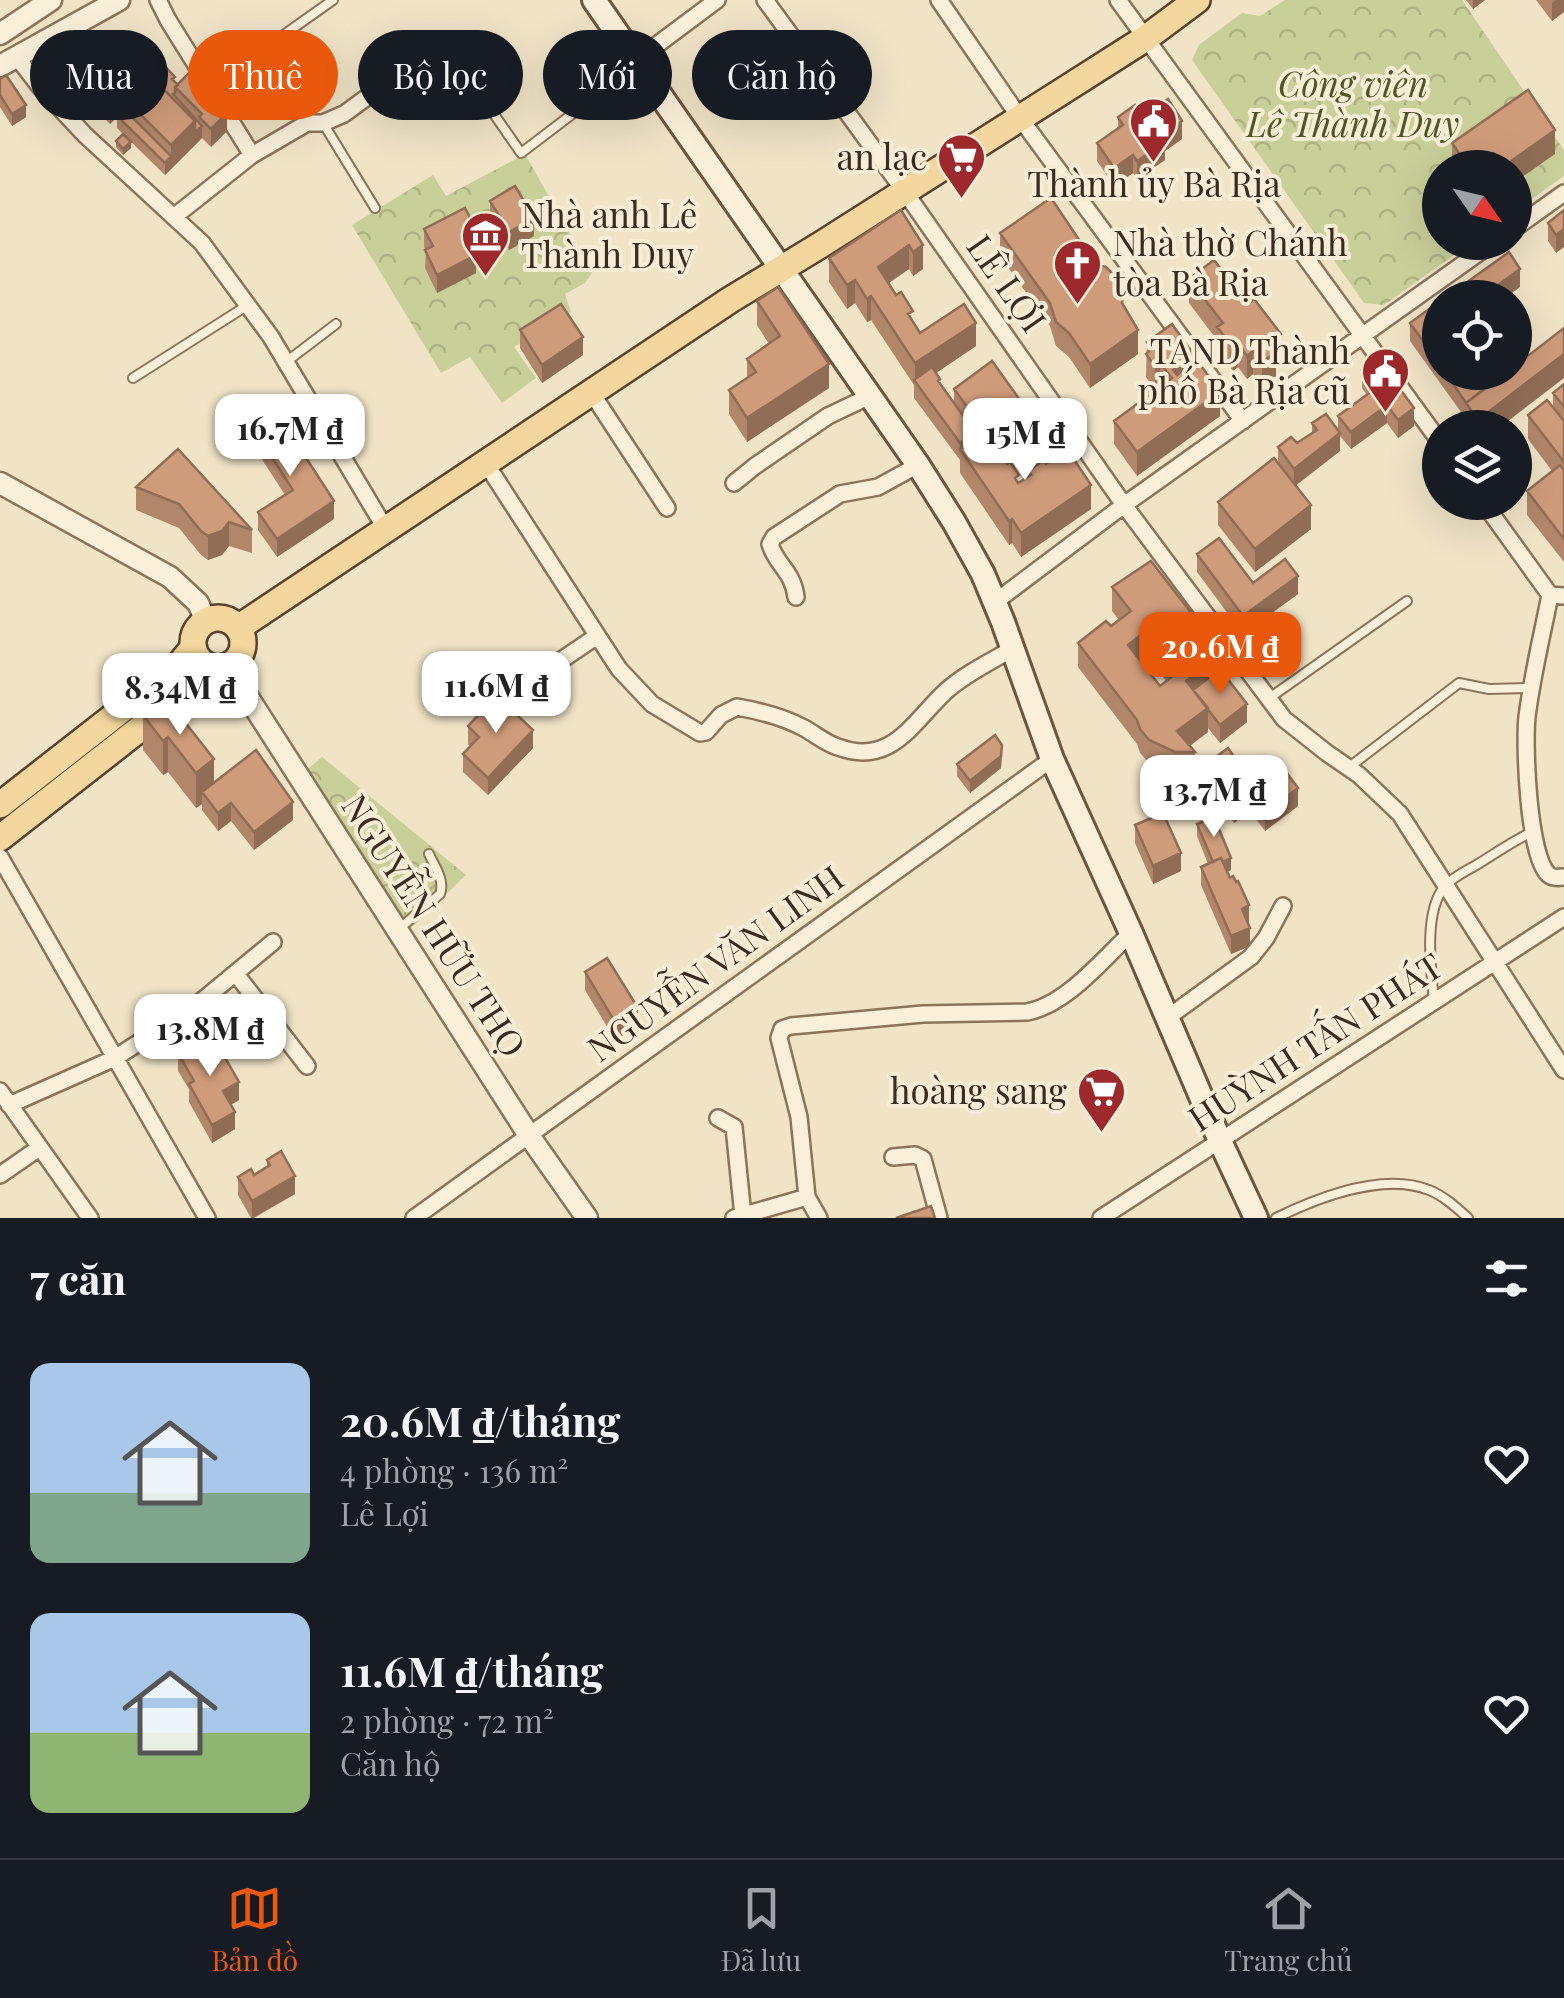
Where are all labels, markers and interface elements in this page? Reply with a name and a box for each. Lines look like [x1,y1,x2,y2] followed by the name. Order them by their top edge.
[30,30,168,120] chip: Mua
[188,30,338,120] chip: Thuê
[358,30,523,120] chip: Bộ lọc
[543,30,672,120] chip: Mới
[692,30,872,120] chip: Căn hộ
[1245,59,1460,146] park label: Công viên Lê Thành Duy
[1128,95,1180,163] public building icon: Thành ủy Bà Rịa
[837,132,927,179] place label: an lạc
[936,132,988,200] supermarket icon: an lạc
[1422,150,1532,260] north arrow
[1422,150,1532,520] map controls
[1027,159,1281,206] place label: Thành ủy Bà Rịa
[521,190,697,277] place label: Nhà anh Lê Thành Duy
[460,210,512,278] museum icon: Nhà anh Lê Thành Duy
[1113,218,1348,305] place label: Nhà thờ Chánh tòa Bà Rịa
[958,224,1059,341] street label: LÊ LỢI
[1052,238,1104,306] church icon: Nhà thờ Chánh tòa Bà Rịa
[1422,280,1532,390] button: locate
[1138,326,1350,413] place label: TAND Thành phố Bà Rịa cũ
[1359,346,1411,414] public building icon: TAND Thành phố Bà Rịa cũ
[198,394,382,479] pin: 16.7M ₫
[955,398,1095,483] pin: 15M ₫
[237,405,343,448] text: 16.7M ₫
[985,409,1065,452] text: 15M ₫
[1422,410,1532,520] button: layers
[1128,612,1312,697] pin: 20.6M ₫
[1161,623,1279,666] text: 20.6M ₫
[404,651,588,736] pin: 11.6M ₫
[88,653,272,738] pin: 8.34M ₫
[444,662,548,705] text: 11.6M ₫
[124,664,236,707] text: 8.34M ₫
[1122,755,1306,840] pin: 13.7M ₫
[1162,766,1266,809] text: 13.7M ₫
[333,783,539,1065] street label: NGUYỄN HỮU THỌ
[576,852,852,1071] street label: NGUYỄN VĂN LINH
[1176,938,1451,1141] street label: HUỲNH TẤN PHÁT
[118,994,302,1079] pin: 13.8M ₫
[156,1005,264,1048] text: 13.8M ₫
[890,1066,1068,1113] place label: hoàng sang
[1076,1066,1128,1134] supermarket icon: hoàng sang
[30,1250,126,1306] text: 7 căn
[1479,1251,1534,1306] icon: filters
[340,1392,620,1448] text: 20.6M ₫/tháng
[110,1403,230,1523] icon: home
[1479,1436,1534,1491] icon: heart
[340,1448,568,1491] text: 4 phòng · 136 m²
[340,1491,429,1534] text: Lê Lợi
[340,1642,604,1698] text: 11.6M ₫/tháng
[110,1653,230,1773] icon: home
[1479,1686,1534,1741] icon: heart
[340,1698,554,1741] text: 2 phòng · 72 m²
[340,1741,440,1784] text: Căn hộ
[211,1881,298,1978] tab: Bản đồ
[721,1881,801,1978] tab: Đã lưu
[1224,1881,1353,1978] tab: Trang chủ

